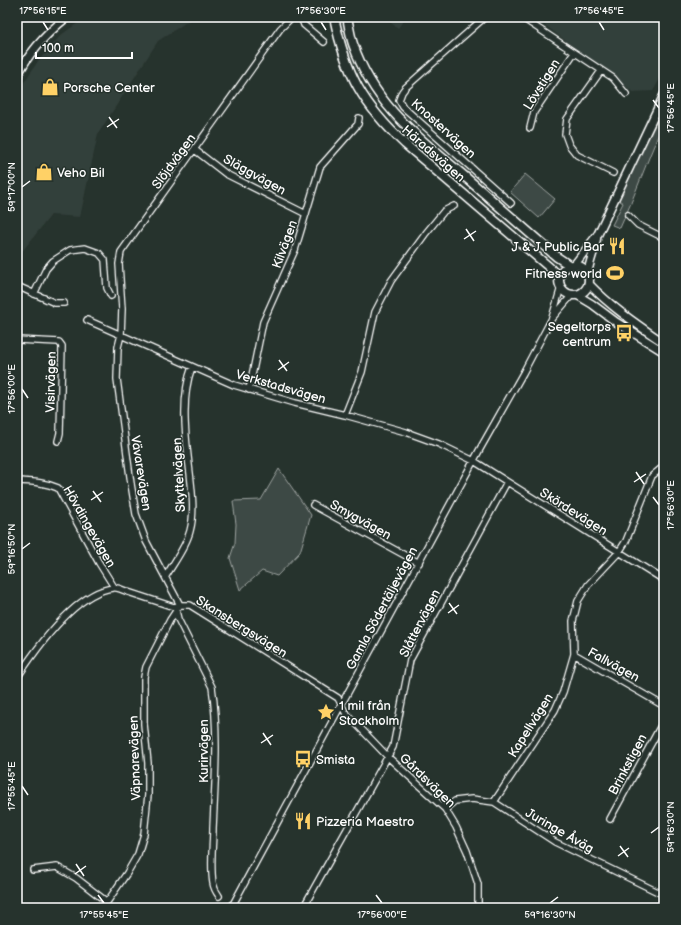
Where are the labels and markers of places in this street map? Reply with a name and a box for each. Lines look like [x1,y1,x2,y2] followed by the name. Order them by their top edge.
[40,77,60,97] shop icon: Porsche Center
[63,80,155,96] place label: Porsche Center
[34,162,54,182] shop icon: Veho Bil
[57,165,105,181] place label: Veho Bil
[607,236,627,256] restaurant icon: J & J Public Bar
[511,239,604,255] place label: J & J Public Bar
[605,263,625,283] sports icon: Fitness world
[525,266,602,282] place label: Fitness world
[548,319,612,350] place label: Segeltorps centrum
[614,323,634,343] bus stop icon: Segeltorps centrum
[339,698,400,729] place label: 1 mil från Stockholm
[316,702,336,722] place icon: 1 mil från Stockholm
[293,749,313,769] bus stop icon: Smista
[316,752,355,768] place label: Smista
[293,811,313,831] restaurant icon: Pizzeria Maestro
[316,814,414,830] place label: Pizzeria Maestro

